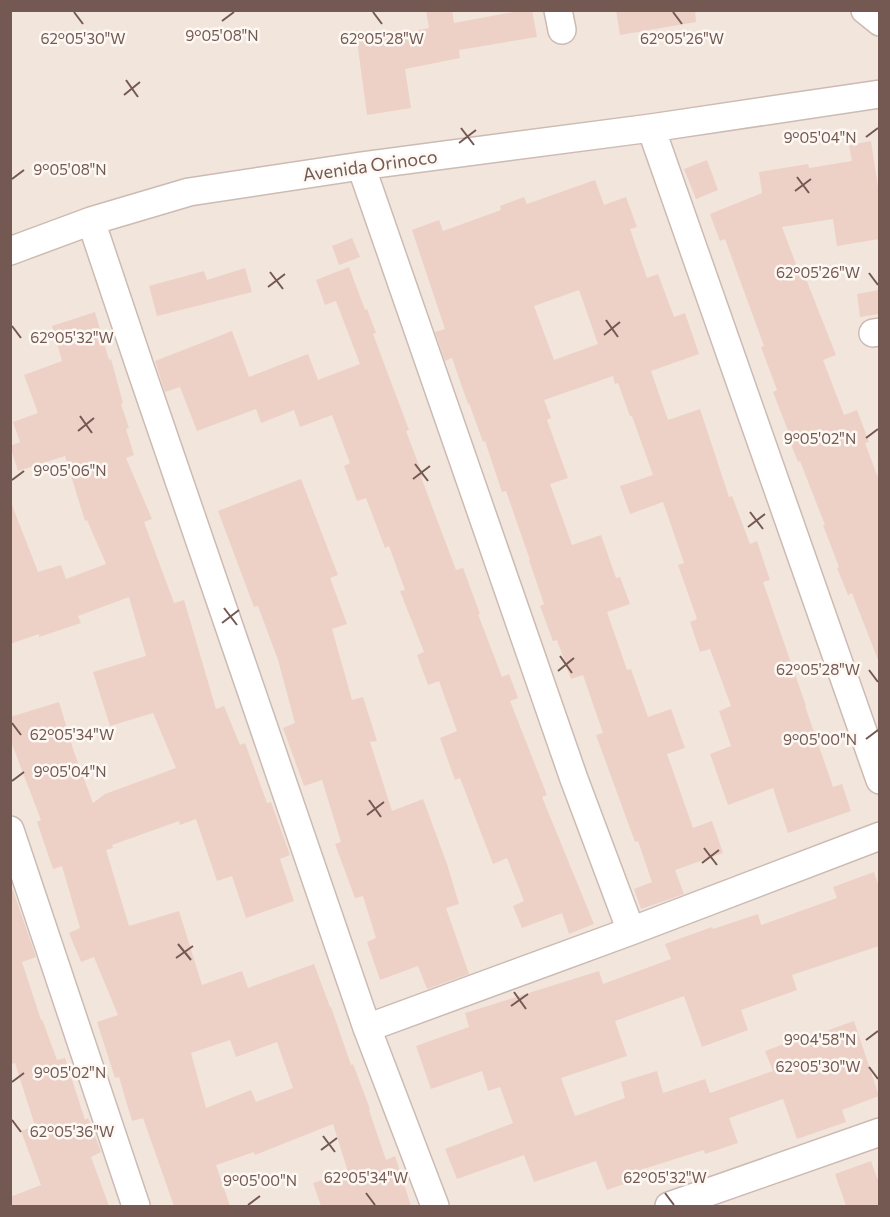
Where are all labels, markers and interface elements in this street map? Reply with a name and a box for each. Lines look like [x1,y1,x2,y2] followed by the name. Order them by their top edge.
[185,26,259,44] text: 9°05'08"N
[40,29,126,47] text: 62°05'30"W
[340,29,424,47] text: 62°05'28"W
[640,29,724,47] text: 62°05'26"W
[783,128,857,146] text: 9°05'04"N
[301,145,439,185] street label: Avenida Orinoco
[33,160,107,178] text: 9°05'08"N
[776,263,860,281] text: 62°05'26"W
[30,328,114,346] text: 62°05'32"W
[784,429,856,447] text: 9°05'02"N
[33,461,107,479] text: 9°05'06"N
[776,660,860,678] text: 62°05'28"W
[30,725,114,743] text: 62°05'34"W
[783,730,857,748] text: 9°05'00"N
[33,762,107,780] text: 9°05'04"N
[784,1030,856,1048] text: 9°04'58"N
[775,1057,861,1075] text: 62°05'30"W
[34,1063,106,1081] text: 9°05'02"N
[30,1122,114,1140] text: 62°05'36"W
[324,1168,408,1186] text: 62°05'34"W
[623,1168,707,1186] text: 62°05'32"W
[223,1171,297,1189] text: 9°05'00"N

